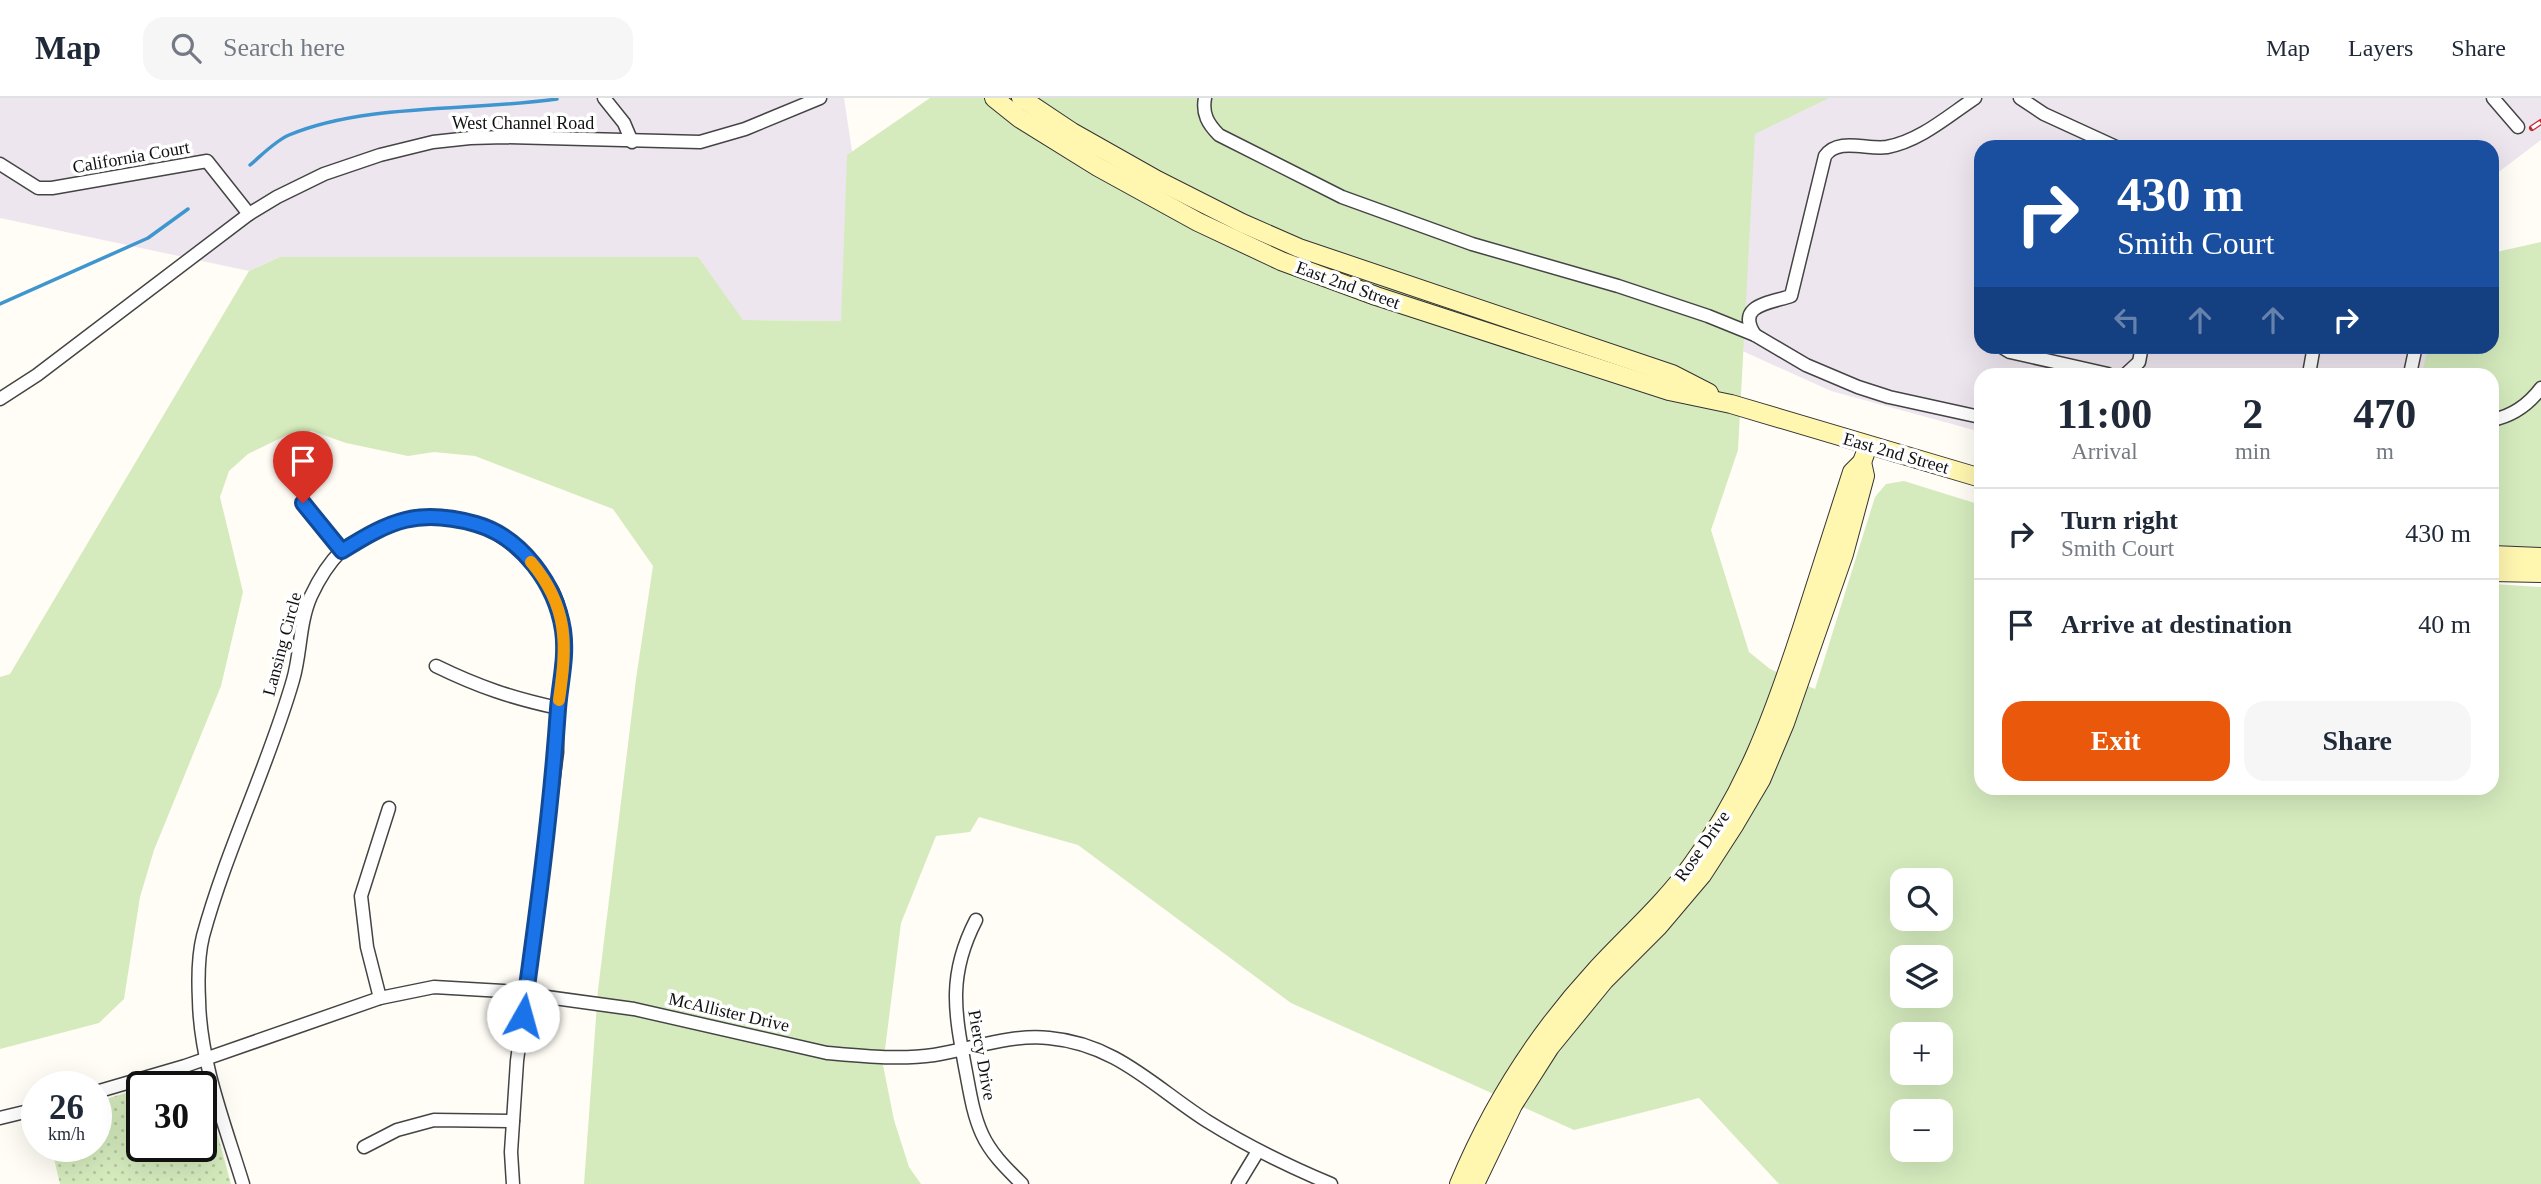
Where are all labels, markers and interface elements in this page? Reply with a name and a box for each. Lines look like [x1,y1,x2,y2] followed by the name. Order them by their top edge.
[143,17,633,80] search box
[167,29,205,67] icon: search
[35,30,101,66] text: Map
[223,33,345,62] text: Search here
[2266,35,2310,61] text: Map
[2348,35,2413,61] text: Layers
[2451,35,2506,61] text: Share
[452,113,594,133] street label: West Channel Road
[71,137,191,177] street label: California Court
[2117,167,2244,222] text: 430 m
[2002,168,2093,259] icon: right
[2117,225,2274,261] text: Smith Court
[1293,257,1403,313] street label: East 2nd Street
[2108,301,2146,339] icon: left
[2181,301,2219,339] icon: ahead
[2254,301,2292,339] icon: ahead
[2327,301,2365,339] icon: right
[2057,391,2152,437] text: 11:00
[2242,391,2263,437] text: 2
[2353,391,2416,437] text: 470
[1841,428,1951,478] street label: East 2nd Street
[273,431,333,503] pin
[2071,439,2138,464] text: Arrival
[2235,439,2271,464] text: min
[2376,439,2394,464] text: m
[284,442,322,480] icon: arrive
[2061,506,2178,535] text: Turn right
[2002,515,2040,553] icon: right
[2405,519,2471,548] text: 430 m
[2061,536,2174,561] text: Smith Court
[259,590,305,698] street label: Lansing Circle
[2002,606,2040,644] icon: arrive
[2061,610,2292,639] text: Arrive at destination
[2418,610,2471,639] text: 40 m
[2002,701,2230,781] button: Exit
[2244,701,2471,781] button: Share
[1670,807,1734,885] street label: Rose Drive
[1890,868,1953,1162] map controls
[1890,868,1953,931] button: search
[1890,945,1953,1008] button: layers
[486,979,560,1053] position arrow
[667,988,791,1036] street label: McAllister Drive
[964,1008,1000,1102] street label: Piercy Drive
[1890,1022,1953,1085] button: +
[126,1071,217,1162] speed limit sign: 30
[49,1088,84,1127] text: 26
[1890,1099,1953,1162] button: −
[48,1124,85,1144] text: km/h

